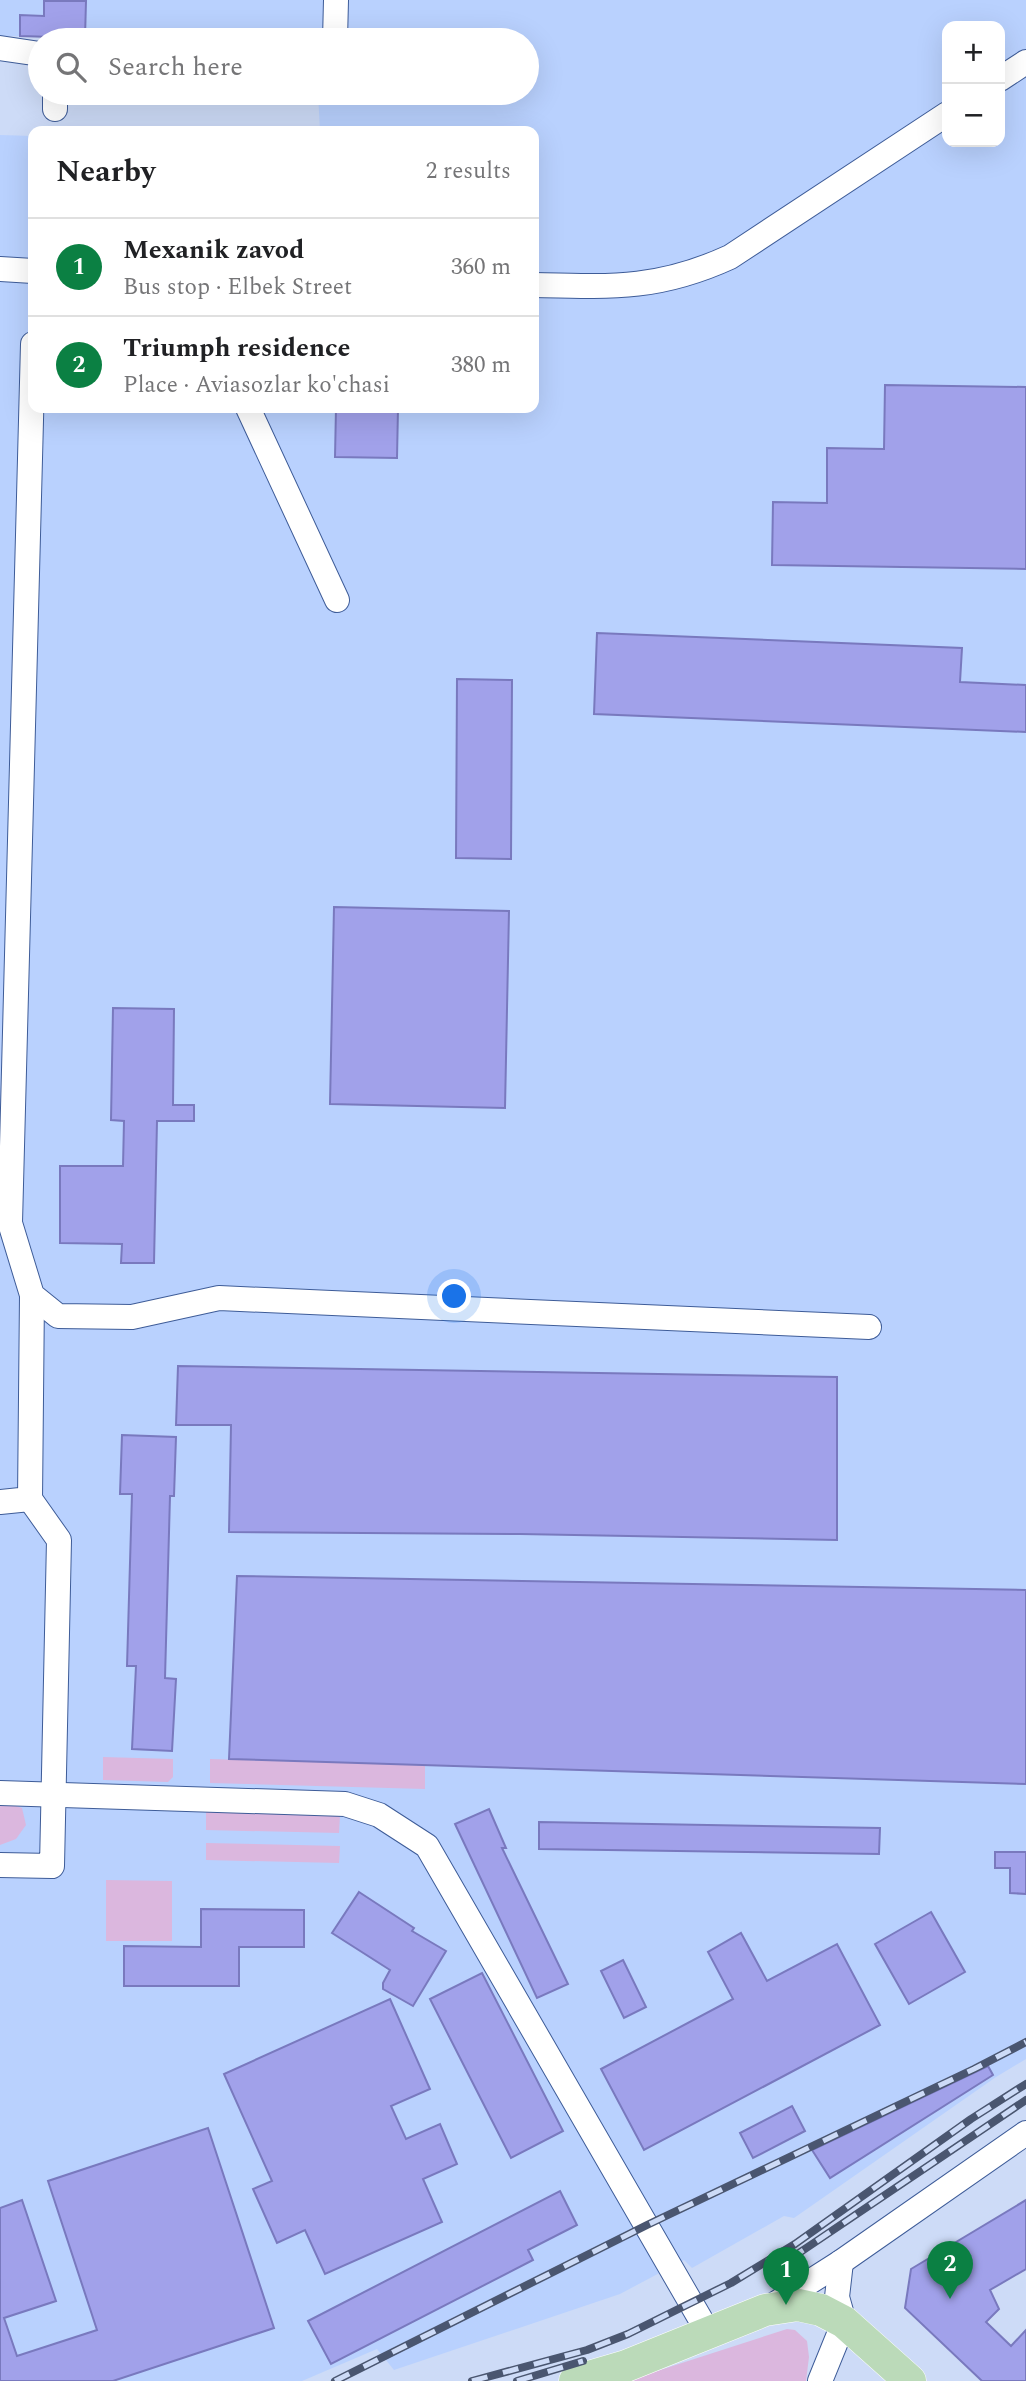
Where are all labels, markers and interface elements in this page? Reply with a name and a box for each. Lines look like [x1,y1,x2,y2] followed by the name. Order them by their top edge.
[942,21,1005,147] map controls
[942,21,1005,84] button: +
[28,28,539,105] search box
[108,47,243,87] text: Search here
[52,48,90,86] icon: search
[942,84,1005,147] button: −
[56,149,155,195] text: Nearby
[426,154,511,189] text: 2 results
[123,230,304,270] text: Mexanik zavod
[73,250,85,285] text: 1
[451,250,511,285] text: 360 m
[123,270,352,305] text: Bus stop · Elbek Street
[123,328,350,368] text: Triumph residence
[73,348,85,383] text: 2
[451,348,511,383] text: 380 m
[123,368,390,403] text: Place · Aviasozlar ko'chasi
[437,1279,471,1313] your location
[927,2241,973,2299] pin: 2
[763,2247,809,2305] pin: 1

